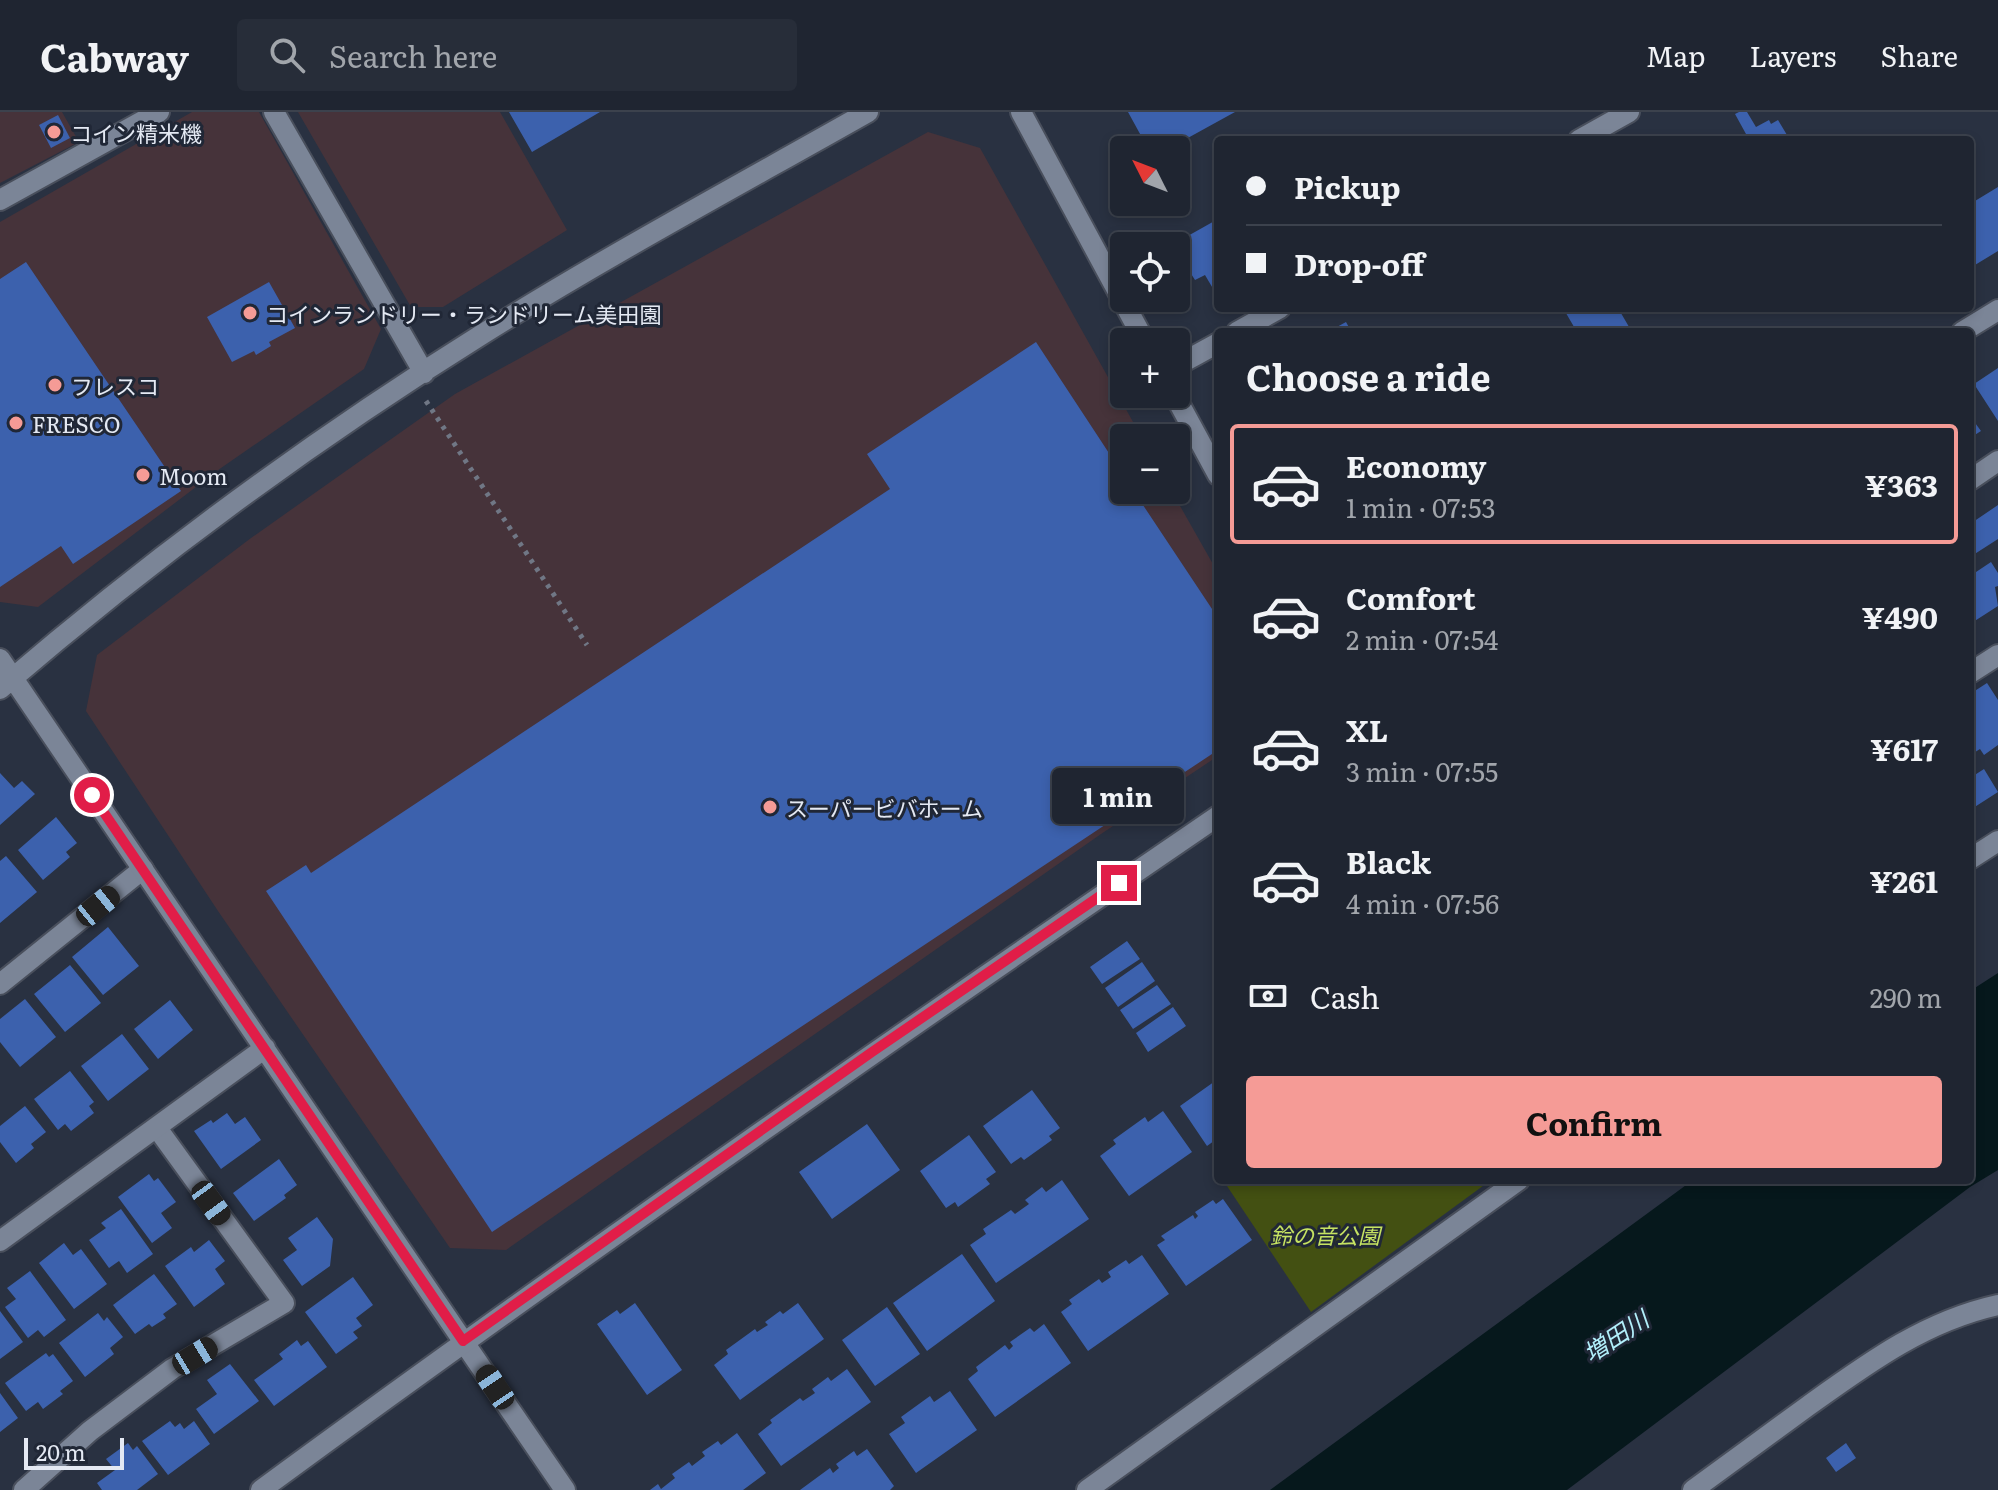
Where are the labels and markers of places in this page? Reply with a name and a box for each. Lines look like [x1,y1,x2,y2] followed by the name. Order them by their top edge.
[70,116,202,149] place label: コイン精米機
[45,123,63,141] marker: コイン精米機
[266,297,661,330] place label: コインランドリー・ランドリーム美田園
[241,304,259,322] marker: コインランドリー・ランドリーム美田園
[71,369,159,402] place label: フレスコ
[46,376,64,394] marker: フレスコ
[32,407,121,440] place label: FRESCO
[7,414,25,432] marker: FRESCO
[159,459,228,492] place label: Moom
[134,466,152,484] marker: Moom
[786,791,983,824] place label: スーパービバホーム
[761,798,779,816] marker: スーパービバホーム

